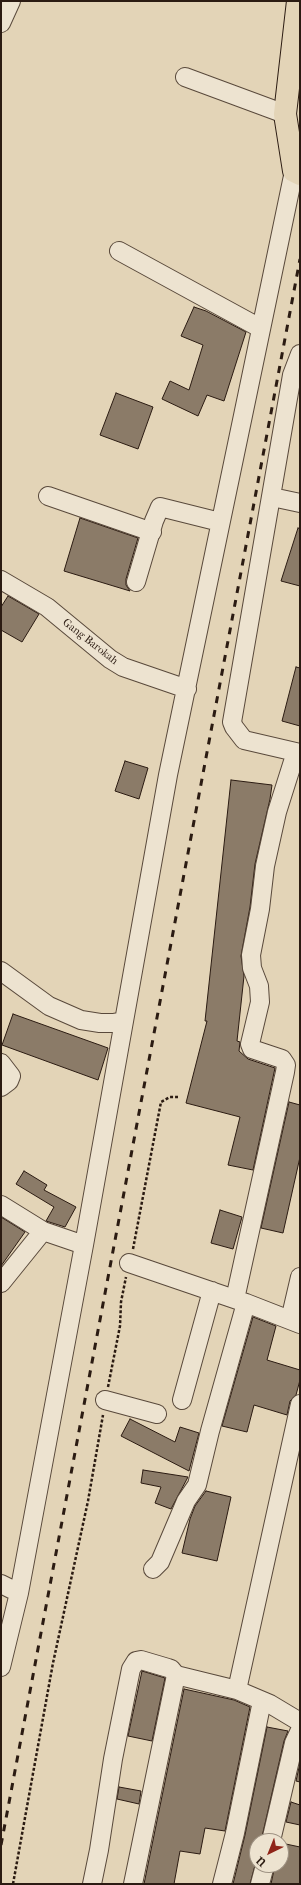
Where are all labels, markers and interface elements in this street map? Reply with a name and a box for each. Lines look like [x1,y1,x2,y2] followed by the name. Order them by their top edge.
[60,616,120,668] street label: Gang Barokah
[249,1833,289,1873] north arrow
[254,1854,269,1869] text: U

